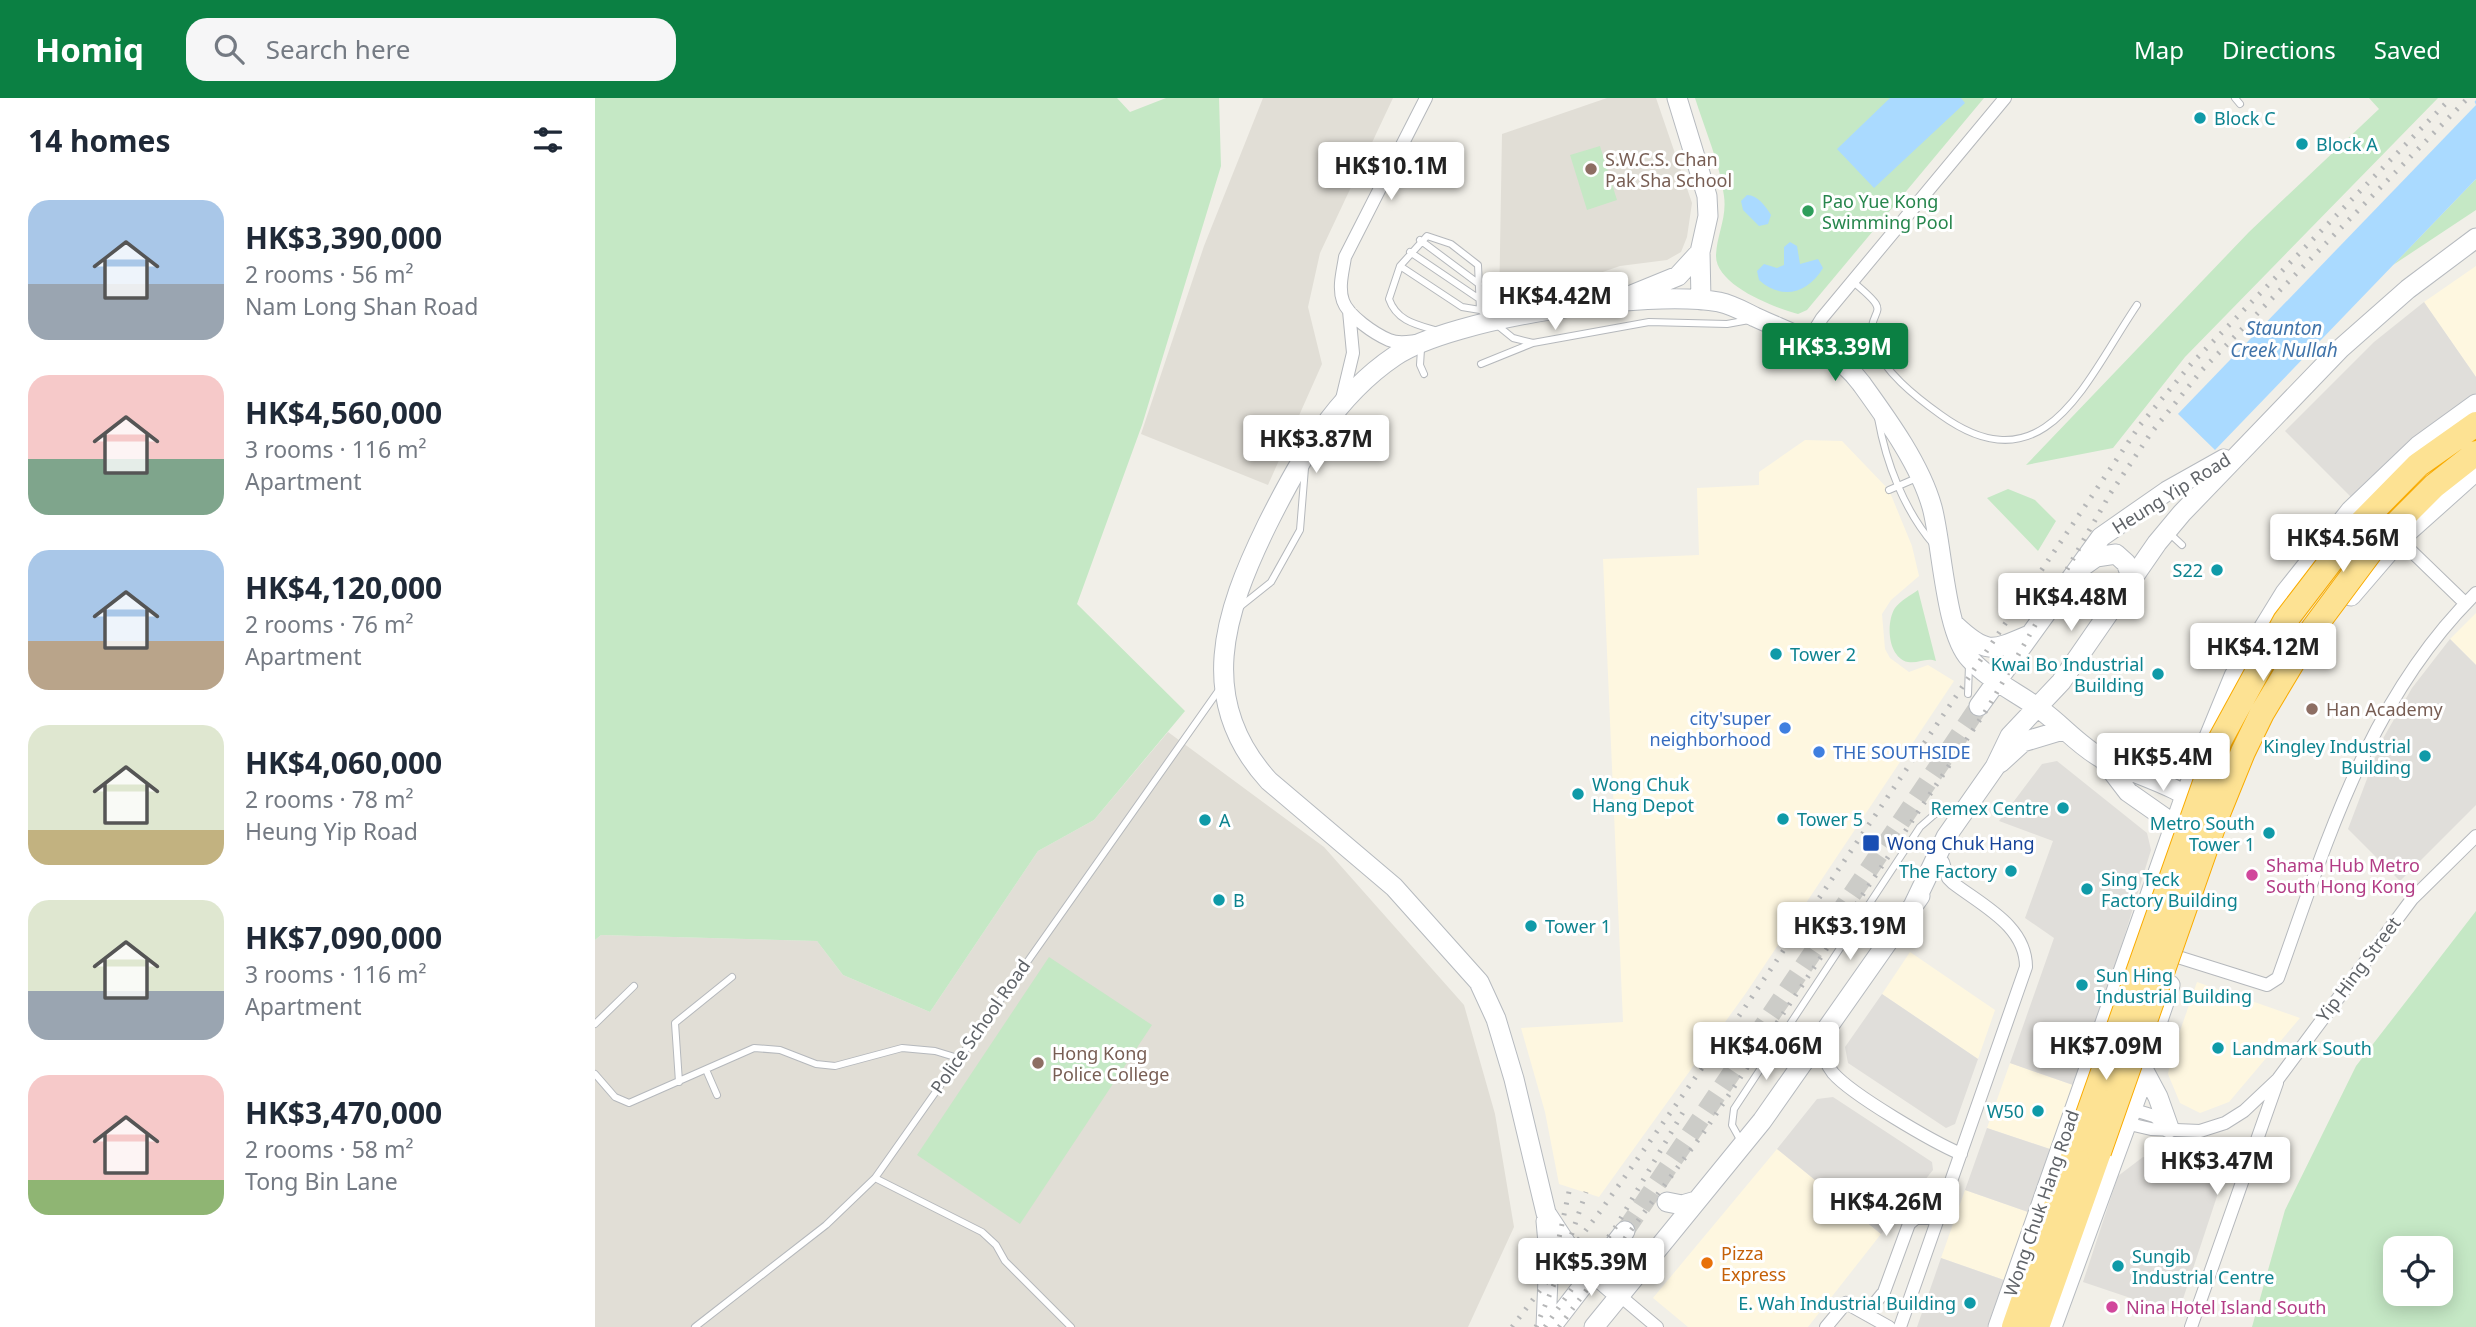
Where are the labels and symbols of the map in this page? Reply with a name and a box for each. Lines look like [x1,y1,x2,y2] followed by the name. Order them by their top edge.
[2214,106,2276,130] place label: Block C
[2192,110,2208,126] marker: Block C
[2316,132,2378,156] place label: Block A
[2294,136,2310,152] marker: Block A
[1319,142,1463,202] pin: HK$10.1M
[1605,147,1732,192] place label: S.W.C.S. Chan Pak Sha School
[1583,161,1599,177] marker: S.W.C.S. Chan Pak Sha School
[1822,189,1953,234] place label: Pao Yue Kong Swimming Pool
[1800,203,1816,219] marker: Pao Yue Kong Swimming Pool
[1483,272,1627,332] pin: HK$4.42M
[2230,315,2338,363] water label: Staunton Creek Nullah
[1763,324,1907,383] pin: HK$3.39M
[1244,416,1388,475] pin: HK$3.87M
[2107,447,2235,539] street label: Heung Yip Road
[2271,514,2415,574] pin: HK$4.56M
[2173,558,2203,582] place label: S22
[2209,562,2225,578] marker: S22
[1999,574,2143,633] pin: HK$4.48M
[2191,624,2335,683] pin: HK$4.12M
[1790,642,1856,666] place label: Tower 2
[1768,646,1784,662] marker: Tower 2
[1991,652,2144,697] place label: Kwai Bo Industrial Building
[2150,666,2166,682] marker: Kwai Bo Industrial Building
[2326,697,2444,721] place label: Han Academy
[2304,701,2320,717] marker: Han Academy
[1650,706,1772,751] place label: city'super neighborhood
[1777,720,1793,736] marker: city'super neighborhood
[2098,734,2228,793] pin: HK$5.4M
[2263,734,2411,779] place label: Kingley Industrial Building
[1833,740,1971,764] place label: THE SOUTHSIDE
[1811,744,1827,760] marker: THE SOUTHSIDE
[2417,748,2433,764] marker: Kingley Industrial Building
[1592,772,1695,817] place label: Wong Chuk Hang Depot
[1570,786,1586,802] marker: Wong Chuk Hang Depot
[1930,796,2049,820] place label: Remex Centre
[2055,800,2071,816] marker: Remex Centre
[1797,807,1863,831] place label: Tower 5
[1219,808,1231,832] place label: A
[1775,811,1791,827] marker: Tower 5
[2150,811,2255,856] place label: Metro South Tower 1
[1197,812,1213,828] marker: A
[2261,825,2277,841] marker: Metro South Tower 1
[1887,831,2035,855] place label: Wong Chuk Hang
[1861,833,1881,853] marker: Wong Chuk Hang
[2266,853,2420,898] place label: Shama Hub Metro South Hong Kong
[1899,859,1998,883] place label: The Factory
[2003,863,2019,879] marker: The Factory
[2101,867,2238,912] place label: Sing Teck Factory Building
[2244,867,2260,883] marker: Shama Hub Metro South Hong Kong
[2079,881,2095,897] marker: Sing Teck Factory Building
[1233,888,1245,912] place label: B
[1211,892,1227,908] marker: B
[1778,902,1922,962] pin: HK$3.19M
[2311,911,2406,1026] street label: Yip Hing Street
[1545,914,1611,938] place label: Tower 1
[1523,918,1539,934] marker: Tower 1
[925,954,1035,1098] street label: Police School Road
[2096,963,2252,1008] place label: Sun Hing Industrial Building
[2074,977,2090,993] marker: Sun Hing Industrial Building
[1694,1023,1838,1082] pin: HK$4.06M
[2034,1023,2178,1082] pin: HK$7.09M
[2232,1036,2372,1060] place label: Landmark South
[2210,1040,2226,1056] marker: Landmark South
[1052,1041,1169,1086] place label: Hong Kong Police College
[1030,1055,1046,1071] marker: Hong Kong Police College
[1987,1099,2024,1123] place label: W50
[2030,1103,2046,1119] marker: W50
[1998,1107,2084,1299] street label: Wong Chuk Hang Road
[2145,1138,2289,1197] pin: HK$3.47M
[1814,1178,1958,1238] pin: HK$4.26M
[1519,1238,1663,1298] pin: HK$5.39M
[1721,1241,1786,1286] place label: Pizza Express
[2132,1244,2274,1289] place label: Sungib Industrial Centre
[1699,1255,1715,1271] marker: Pizza Express
[2110,1258,2126,1274] marker: Sungib Industrial Centre
[1738,1291,1956,1315] place label: E. Wah Industrial Building
[1962,1295,1978,1311] marker: E. Wah Industrial Building
[2126,1295,2326,1319] place label: Nina Hotel Island South
[2104,1299,2120,1315] marker: Nina Hotel Island South

